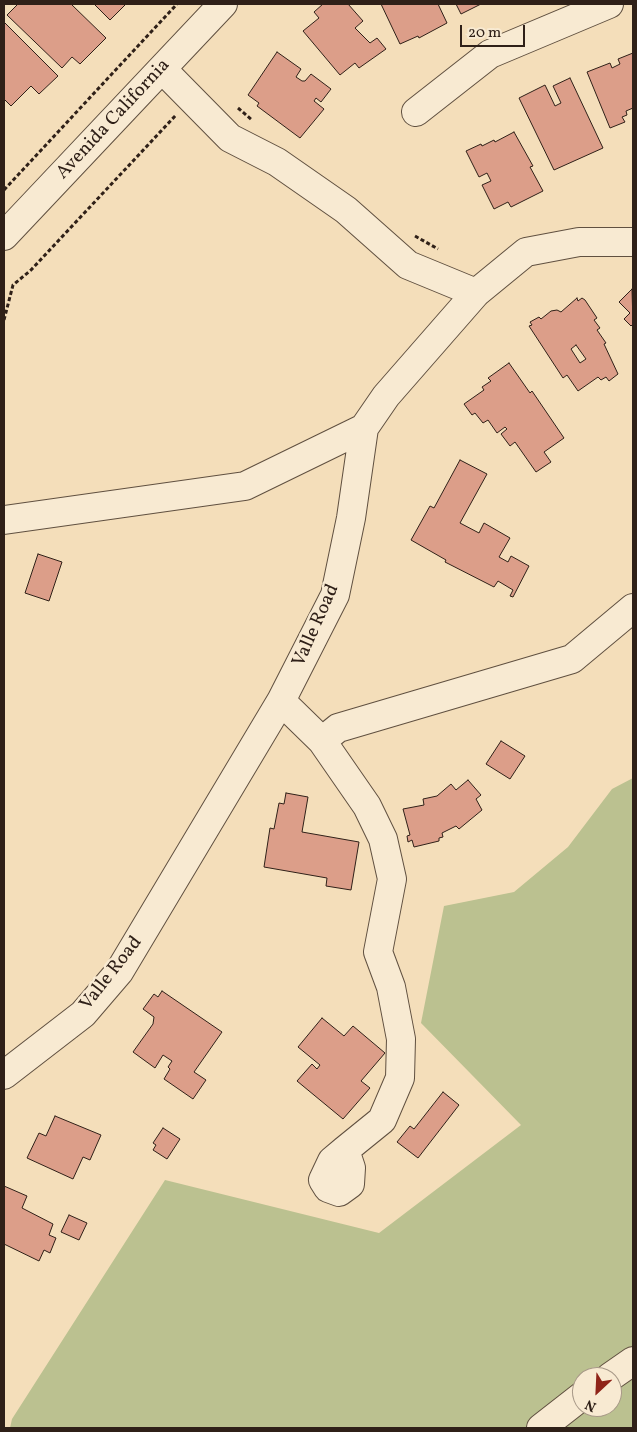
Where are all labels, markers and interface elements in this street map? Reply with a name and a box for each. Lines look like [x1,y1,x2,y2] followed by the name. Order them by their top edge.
[462,15,527,47] scale bar
[468,23,501,44] text: 20 m
[52,55,176,185] street label: Avenida California
[289,581,345,671] street label: Valle Road
[76,932,148,1016] street label: Valle Road
[572,1367,622,1417] north arrow
[582,1394,600,1416] text: N

